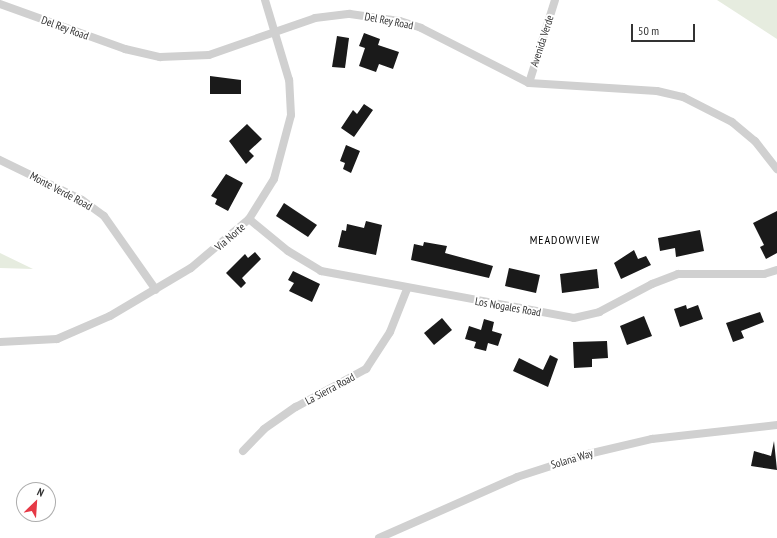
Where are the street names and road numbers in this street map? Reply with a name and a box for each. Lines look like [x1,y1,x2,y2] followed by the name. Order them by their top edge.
[363,10,415,32] street label: Del Rey Road
[39,13,91,43] street label: Del Rey Road
[527,13,557,69] street label: Avenida Verde
[27,169,95,213] street label: Monte Verde Road
[212,220,248,254] street label: Via Norte
[474,295,542,319] street label: Los Nogales Road
[303,370,357,408] street label: La Sierra Road
[549,446,595,472] street label: Solana Way

